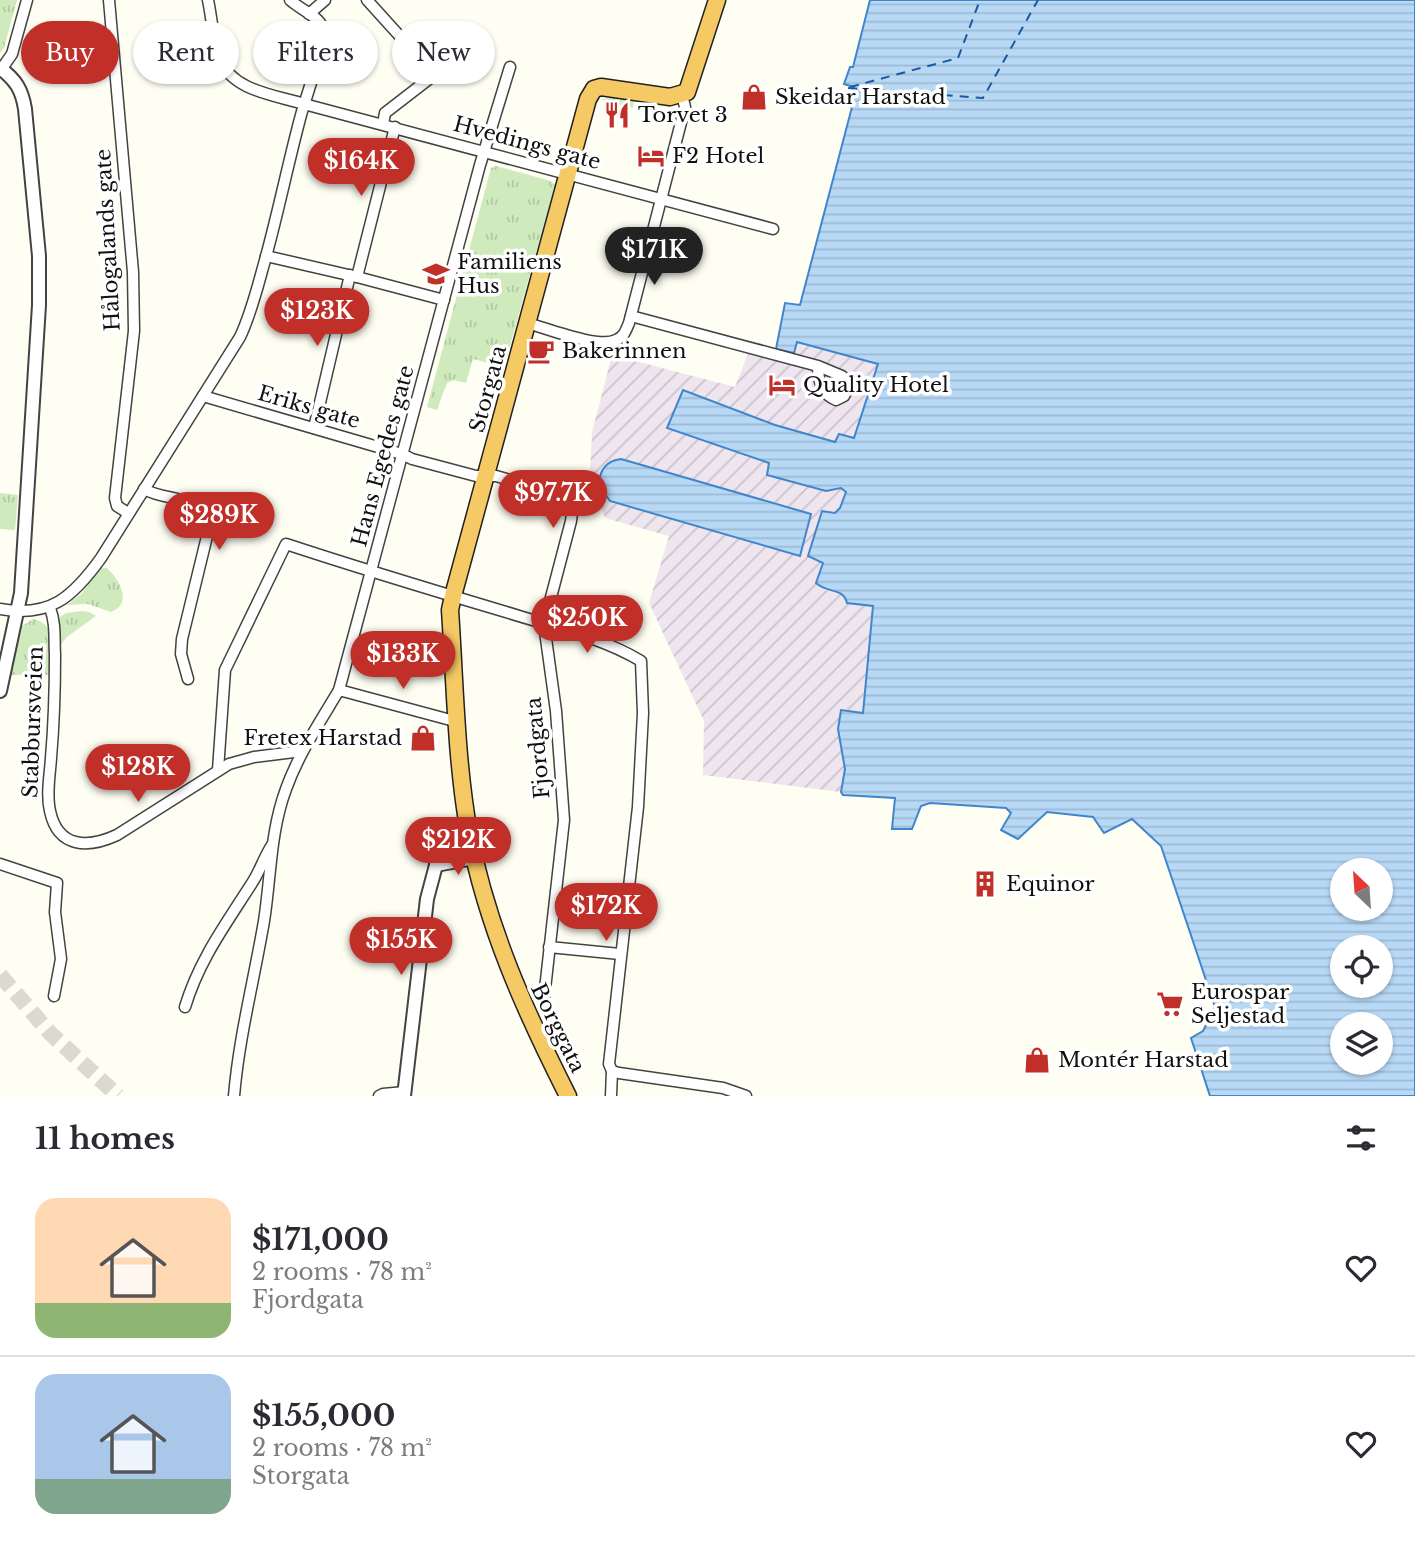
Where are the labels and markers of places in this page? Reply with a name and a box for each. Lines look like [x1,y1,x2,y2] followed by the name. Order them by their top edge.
[739,82,769,112] shop icon: Skeidar Harstad
[775,84,946,110] place label: Skeidar Harstad
[602,100,632,130] restaurant icon: Torvet 3
[638,102,728,128] place label: Torvet 3
[312,138,410,198] pin: $164K
[636,141,666,171] hotel icon: F2 Hotel
[672,143,765,169] place label: F2 Hotel
[605,228,703,287] pin: $171K
[457,249,562,299] place label: Familiens Hus
[421,259,451,289] school or university icon: Familiens Hus
[268,288,366,348] pin: $123K
[526,336,556,366] cafe icon: Bakerinnen
[562,338,687,364] place label: Bakerinnen
[767,370,797,400] hotel icon: Quality Hotel
[803,372,949,398] place label: Quality Hotel
[496,470,610,530] pin: $97.7K
[170,492,268,552] pin: $289K
[538,596,636,655] pin: $250K
[354,632,452,691] pin: $133K
[408,723,438,753] shop icon: Fretex Harstad
[244,725,402,751] place label: Fretex Harstad
[89,744,187,804] pin: $128K
[409,818,507,877] pin: $212K
[970,869,1000,899] building icon: Equinor
[1006,871,1094,897] place label: Equinor
[557,884,655,943] pin: $172K
[352,918,450,977] pin: $155K
[1191,979,1289,1029] place label: Eurospar Seljestad
[1155,989,1185,1019] supermarket icon: Eurospar Seljestad
[1022,1045,1052,1075] shop icon: Montér Harstad
[1058,1047,1228,1073] place label: Montér Harstad

